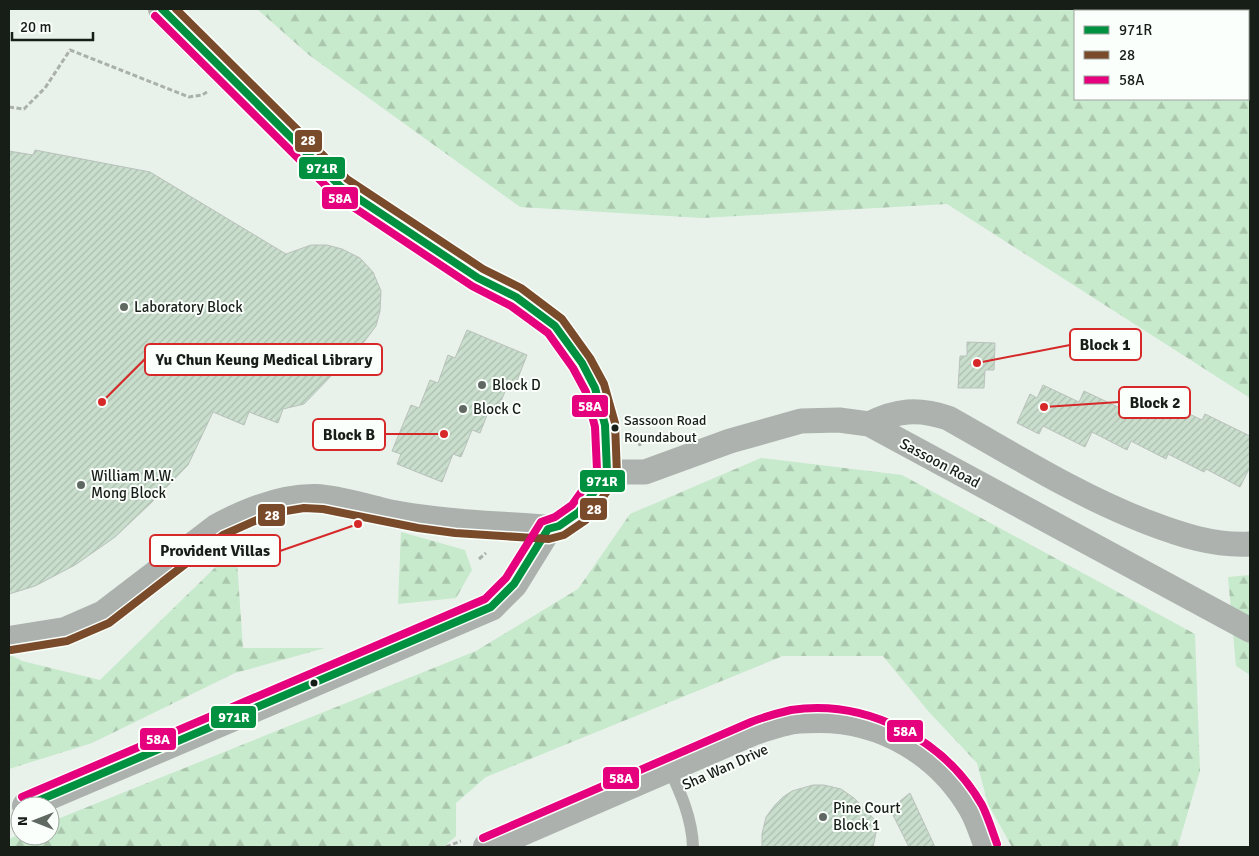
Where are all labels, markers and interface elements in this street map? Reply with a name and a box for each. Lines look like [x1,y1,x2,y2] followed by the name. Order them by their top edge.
[12,10,94,42] scale bar
[1074,10,1249,100] legend
[20,18,51,36] text: 20 m
[1119,21,1152,39] text: 971R
[1119,46,1135,64] text: 28
[1119,71,1144,89] text: 58A
[294,129,323,153] line badge: 28
[300,132,316,149] text: 28
[298,156,346,180] line badge: 971R
[306,160,338,177] text: 971R
[321,186,359,210] line badge: 58A
[328,190,352,207] text: 58A
[134,298,243,316] place label: Laboratory Block
[118,301,130,313] marker: Laboratory Block
[1070,329,1141,360] callout: Block 1
[1079,335,1131,355] text: Block 1
[145,344,382,375] callout: Yu Chun Keung Medical Library
[155,350,372,370] text: Yu Chun Keung Medical Library
[492,376,541,394] place label: Block D
[476,379,488,391] marker: Block D
[1119,387,1190,418] callout: Block 2
[1129,393,1181,413] text: Block 2
[571,394,609,418] line badge: 58A
[578,398,602,415] text: 58A
[473,400,521,418] place label: Block C
[457,403,469,415] marker: Block C
[624,412,706,446] place label: Sassoon Road Roundabout
[313,419,385,450] callout: Block B
[610,423,620,433] marker: Sassoon Road Roundabout
[323,425,375,445] text: Block B
[897,434,983,492] street label: Sassoon Road
[91,467,174,502] place label: William M.W. Mong Block
[579,469,626,493] line badge: 971R
[586,473,618,490] text: 971R
[75,479,87,491] marker: William M.W. Mong Block
[579,497,608,521] line badge: 28
[586,501,602,518] text: 28
[257,503,286,527] line badge: 28
[264,507,280,524] text: 28
[150,535,280,566] callout: Provident Villas
[160,541,270,561] text: Provident Villas
[309,678,319,688] unlabelled marker
[210,705,257,729] line badge: 971R
[218,709,250,726] text: 971R
[886,719,924,743] line badge: 58A
[893,723,917,740] text: 58A
[139,727,177,751] line badge: 58A
[146,731,170,748] text: 58A
[679,740,771,794] street label: Sha Wan Drive
[602,766,640,790] line badge: 58A
[609,770,633,787] text: 58A
[10,796,60,846] north arrow
[833,799,901,834] place label: Pine Court Block 1
[817,811,829,823] marker: Pine Court Block 1
[14,816,31,826] text: N

